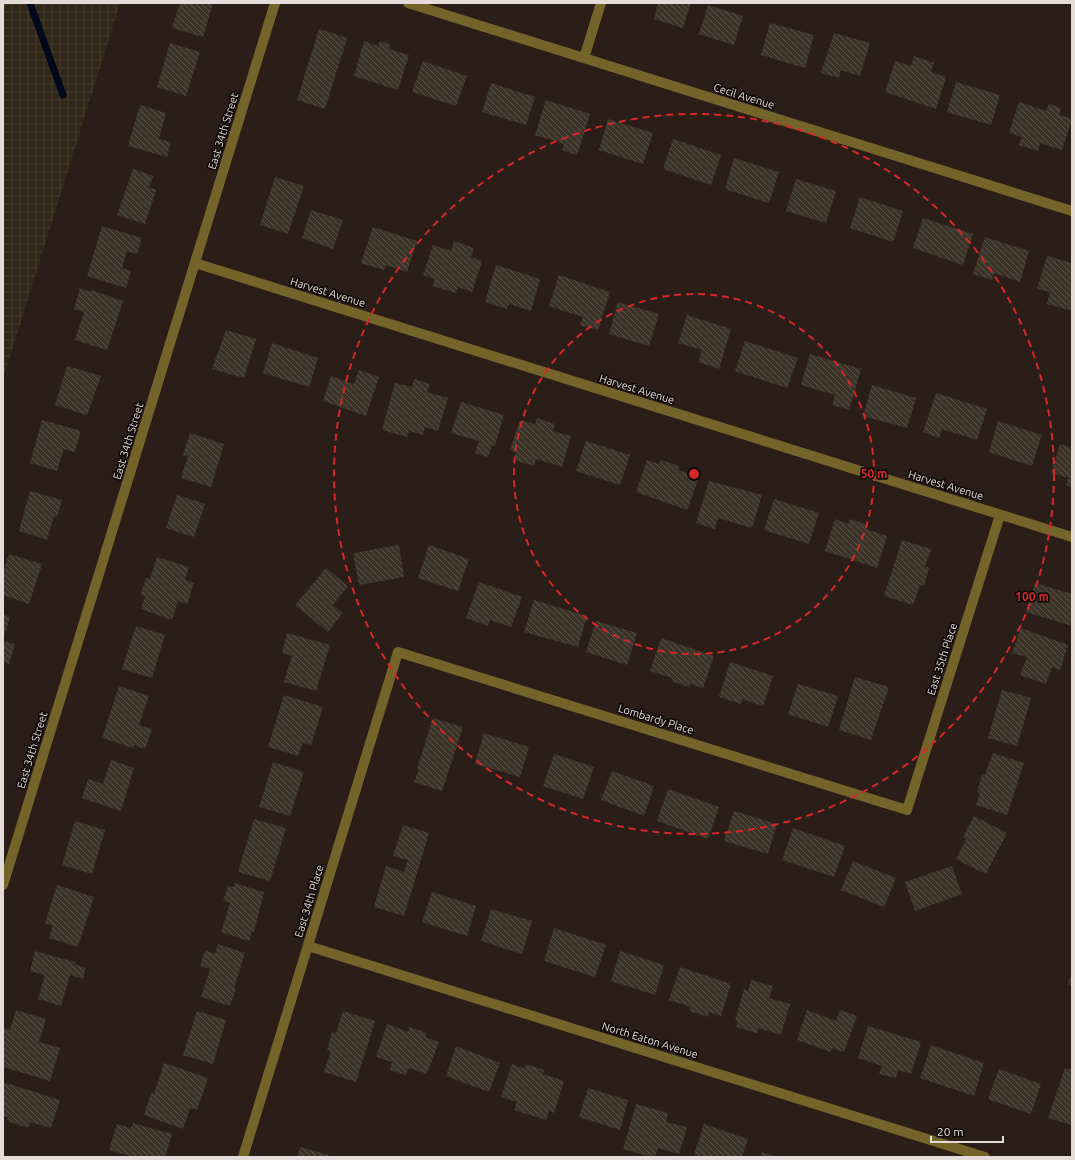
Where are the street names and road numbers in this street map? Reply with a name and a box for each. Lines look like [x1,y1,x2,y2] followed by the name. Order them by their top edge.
[712,81,776,111] street label: Cecil Avenue
[206,91,241,171] street label: East 34th Street
[289,275,367,309] street label: Harvest Avenue
[598,372,676,406] street label: Harvest Avenue
[111,401,146,481] street label: East 34th Street
[907,468,985,502] street label: Harvest Avenue
[925,621,959,697] street label: East 35th Place
[617,702,695,736] street label: Lombardy Place
[15,710,50,790] street label: East 34th Street
[292,863,326,939] street label: East 34th Place
[600,1020,700,1060] street label: North Eaton Avenue

